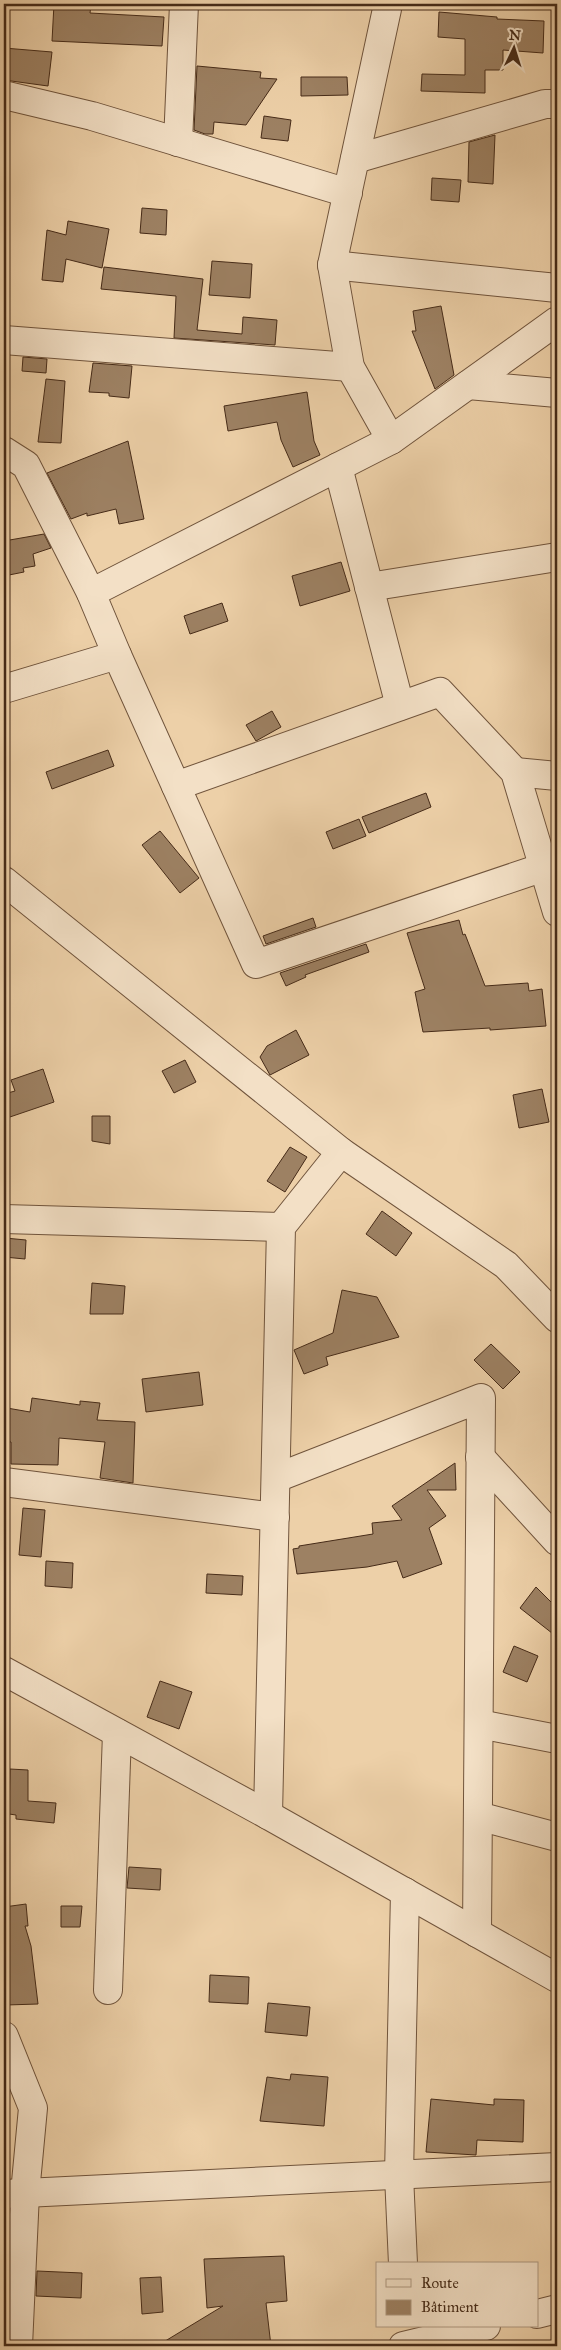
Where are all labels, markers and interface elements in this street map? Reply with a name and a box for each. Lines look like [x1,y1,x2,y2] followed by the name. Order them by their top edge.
[488,22,538,72] north arrow
[508,27,522,44] text: N
[376,2262,538,2328] legend
[421,2274,459,2292] text: Route
[421,2298,480,2316] text: Bâtiment

